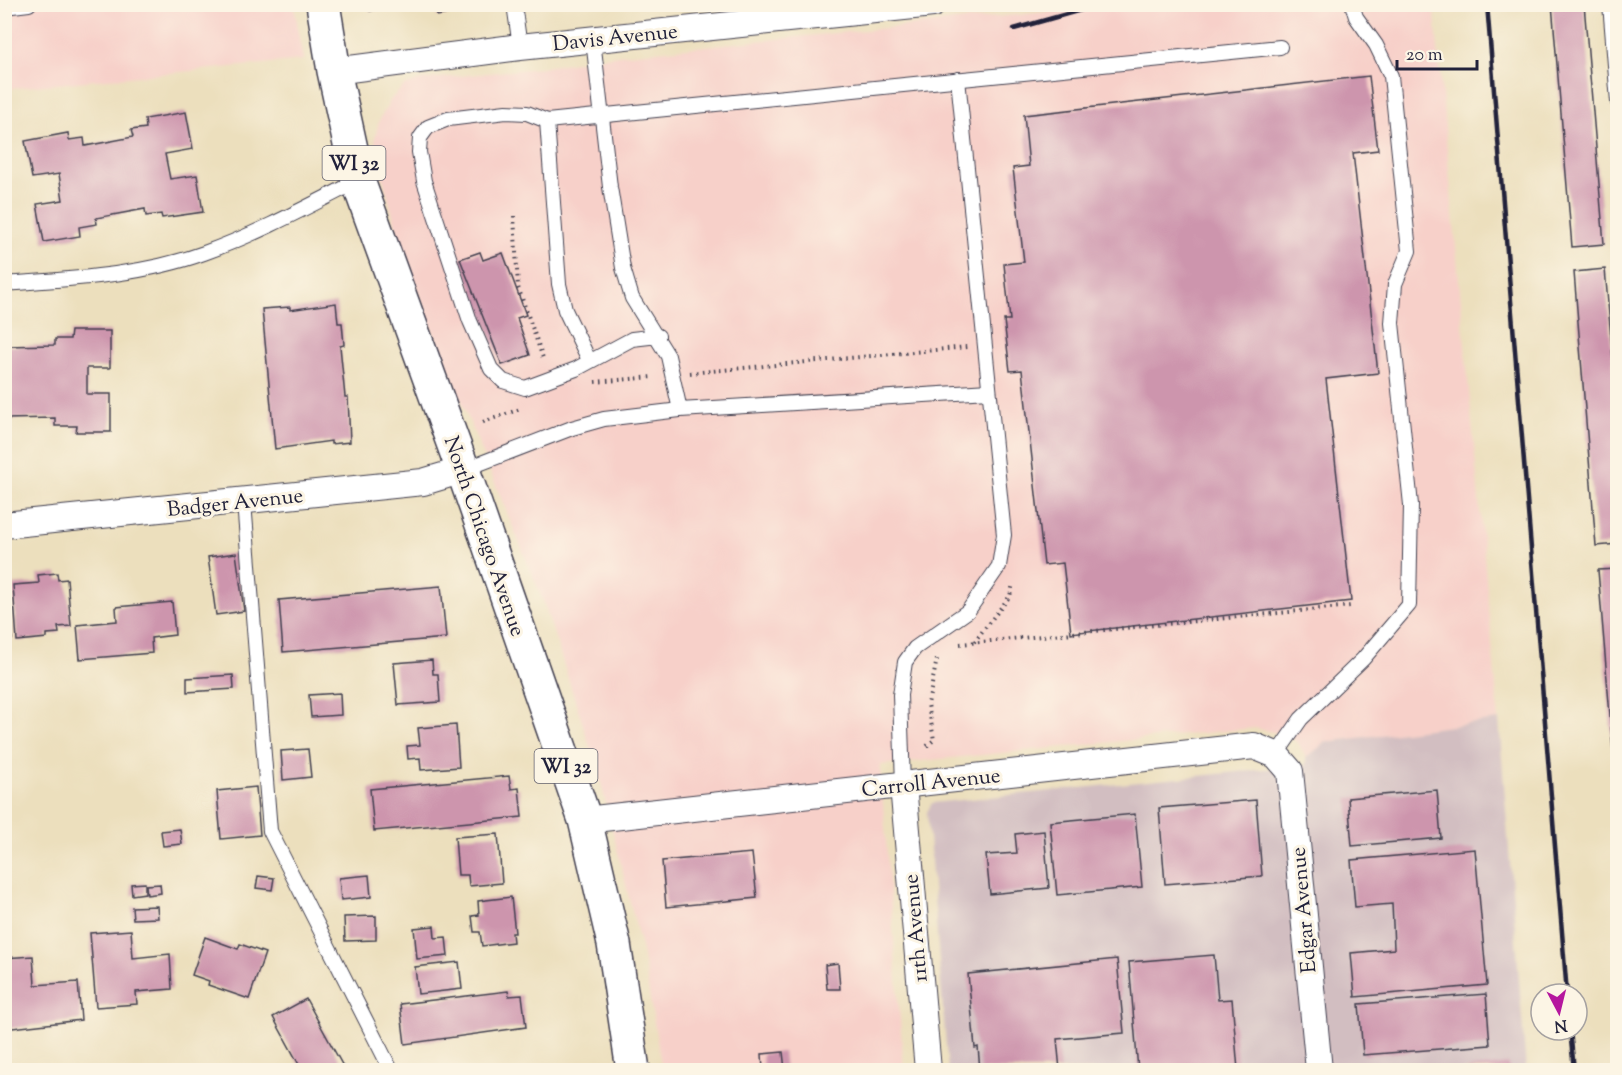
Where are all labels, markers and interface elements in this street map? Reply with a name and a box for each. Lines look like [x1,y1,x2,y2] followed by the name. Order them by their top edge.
[551,17,679,60] street label: Davis Avenue
[1397,33,1476,71] scale bar
[1406,43,1443,69] text: 20 m
[322,146,386,180] road number: WI 32
[435,432,531,641] street label: North Chicago Avenue
[166,482,305,526] street label: Badger Avenue
[534,749,598,783] road number: WI 32
[860,762,1002,806] street label: Carroll Avenue
[1285,846,1325,974] street label: Edgar Avenue
[897,873,937,983] street label: 11th Avenue
[1529,982,1589,1042] north arrow
[1553,1012,1568,1037] text: N

